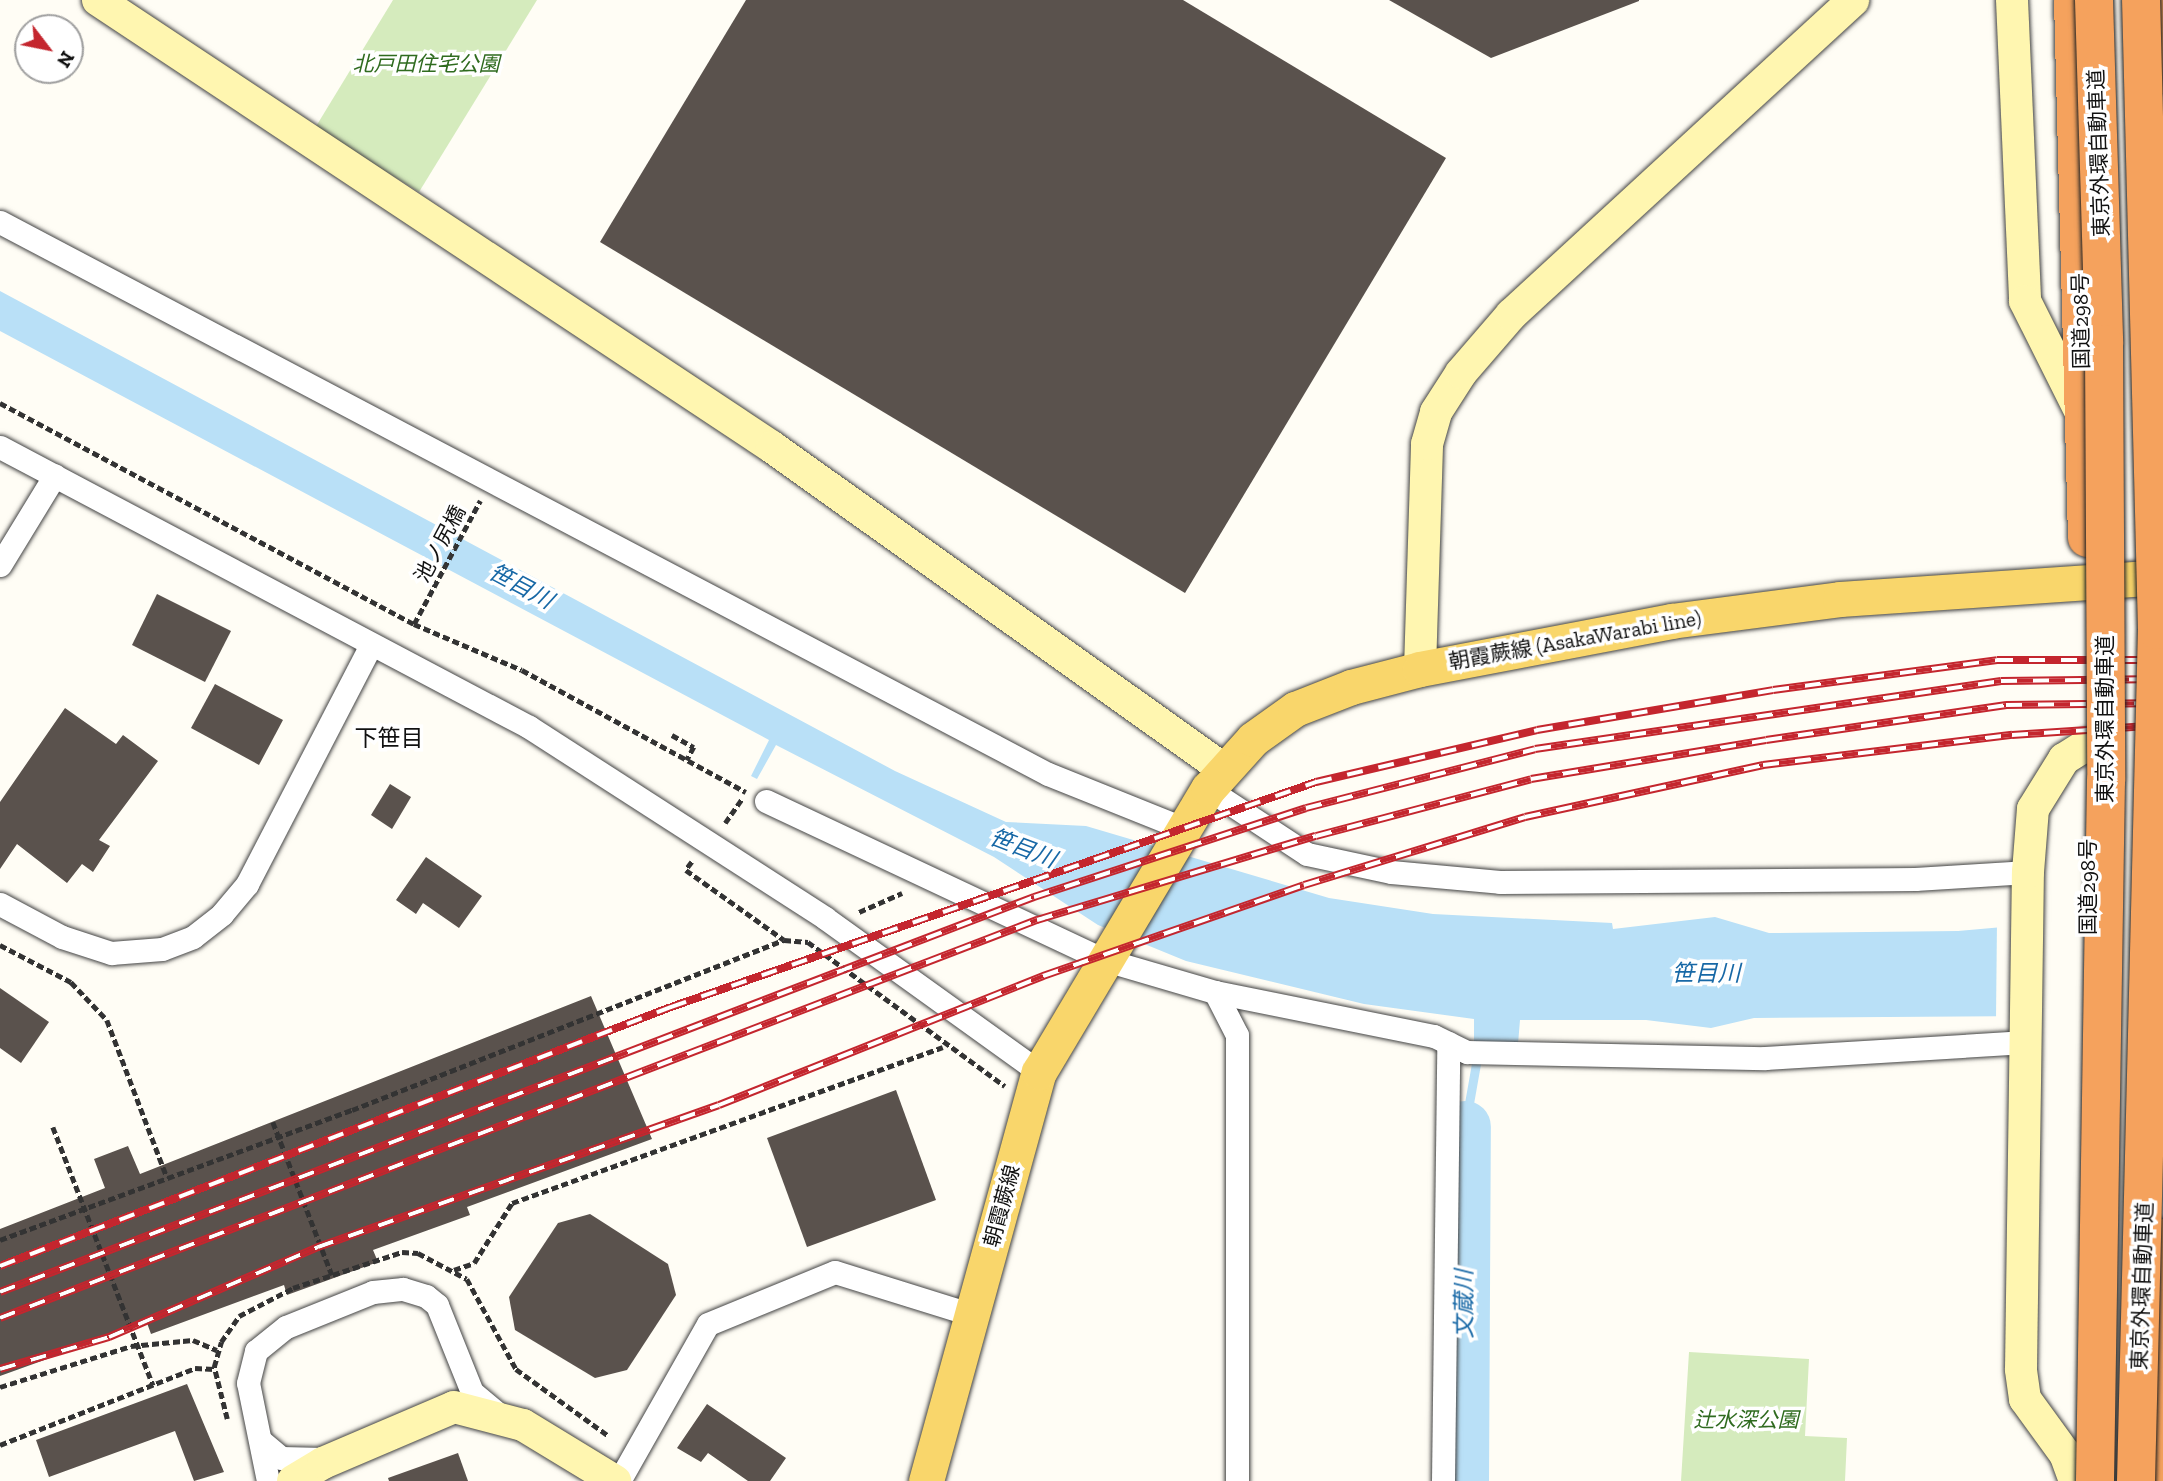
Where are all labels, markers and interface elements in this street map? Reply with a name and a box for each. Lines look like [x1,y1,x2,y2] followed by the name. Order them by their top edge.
[14,14,84,84] north arrow
[52,47,79,72] text: N
[353,51,499,77] park label: 北戸田住宅公園
[2083,69,2115,237] street label: 東京外環自動車道
[2068,273,2094,369] street label: 国道298号
[409,501,471,587] street label: 池ノ尻橋
[484,558,558,614] water label: 笹目川
[1447,605,1703,675] street label: 朝霞蕨線 (AsakaWarabi line)
[2092,635,2118,803] street label: 東京外環自動車道
[355,724,423,752] district label: 下笹目
[986,823,1060,873] water label: 笹目川
[2075,839,2101,935] street label: 国道298号
[1672,959,1740,987] water label: 笹目川
[979,1162,1025,1250] street label: 朝霞蕨線
[2126,1202,2158,1370] street label: 東京外環自動車道
[1450,1270,1478,1338] water label: 文蔵川
[1694,1407,1798,1433] park label: 辻水深公園

